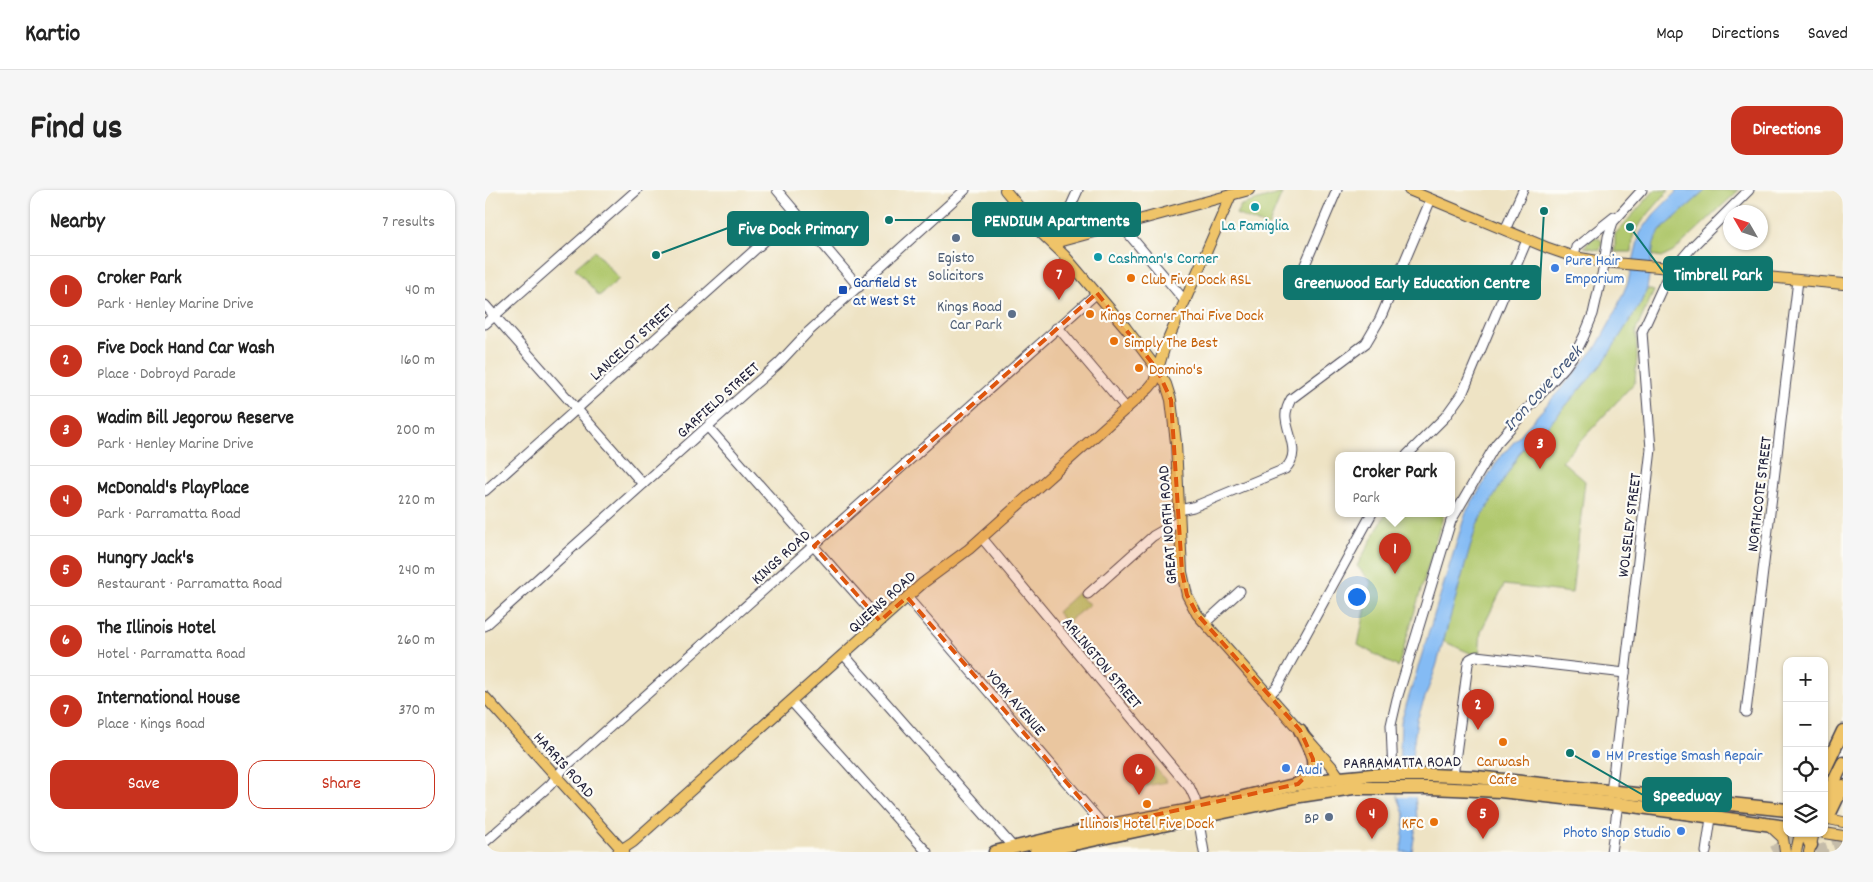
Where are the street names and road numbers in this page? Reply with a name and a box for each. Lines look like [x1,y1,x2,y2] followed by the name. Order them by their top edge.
[585,298,680,387] street label: LANCELOT STREET
[672,357,766,444] street label: GARFIELD STREET
[1742,435,1779,553] street label: NORTHCOTE STREET
[1153,465,1184,585] street label: GREAT NORTH ROAD
[1613,471,1648,579] street label: WOLSELEY STREET
[747,525,817,591] street label: KINGS ROAD
[844,566,922,640] street label: QUEENS ROAD
[1056,613,1147,715] street label: ARLINGTON STREET
[980,666,1051,742] street label: YORK AVENUE
[527,727,599,804] street label: HARRIS ROAD
[1343,751,1461,776] street label: PARRAMATTA ROAD

